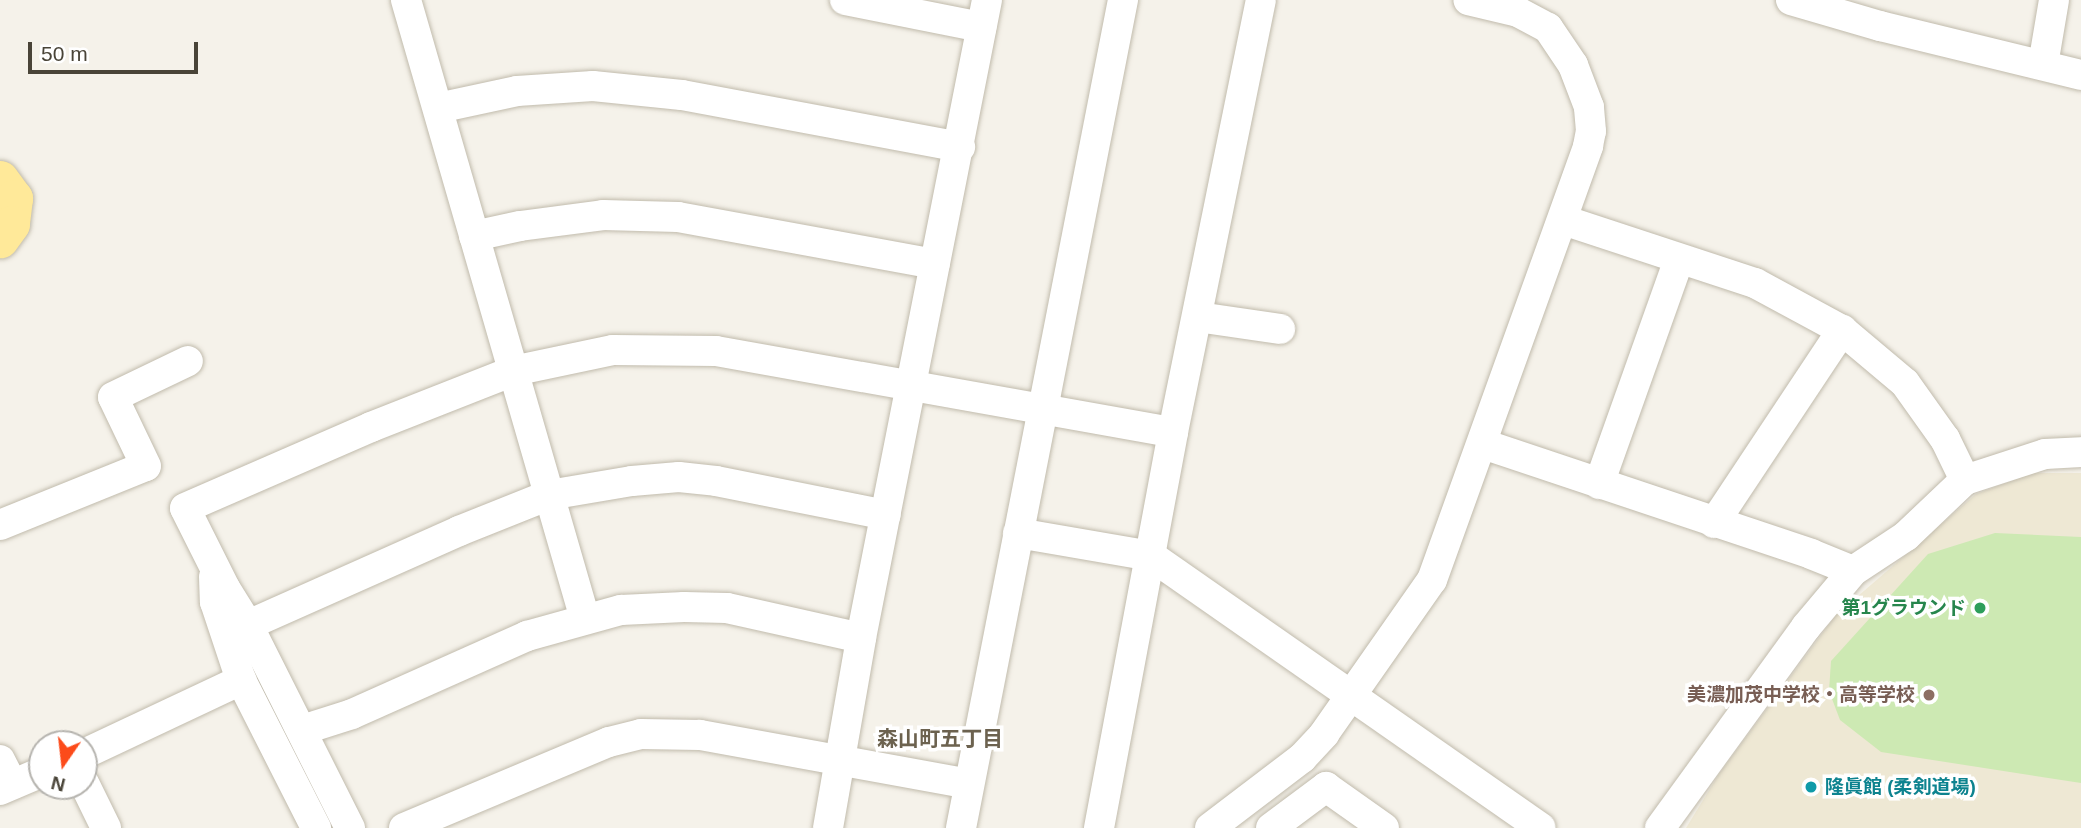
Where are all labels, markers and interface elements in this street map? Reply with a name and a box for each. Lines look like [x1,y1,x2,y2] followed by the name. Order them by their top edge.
[32,28,201,72] scale bar
[41,42,88,65] text: 50 m
[1841,597,1966,619] place label: 第1グラウンド
[1972,600,1988,616] marker: 第1グラウンド
[1687,684,1915,706] place label: 美濃加茂中学校・高等学校
[1921,687,1937,703] marker: 美濃加茂中学校・高等学校
[877,726,1003,752] district label: 森山町五丁目
[28,730,98,800] north arrow
[49,772,67,796] text: N
[1825,776,1976,798] place label: 隆眞館 (柔剣道場)
[1803,779,1819,795] marker: 隆眞館 (柔剣道場)

